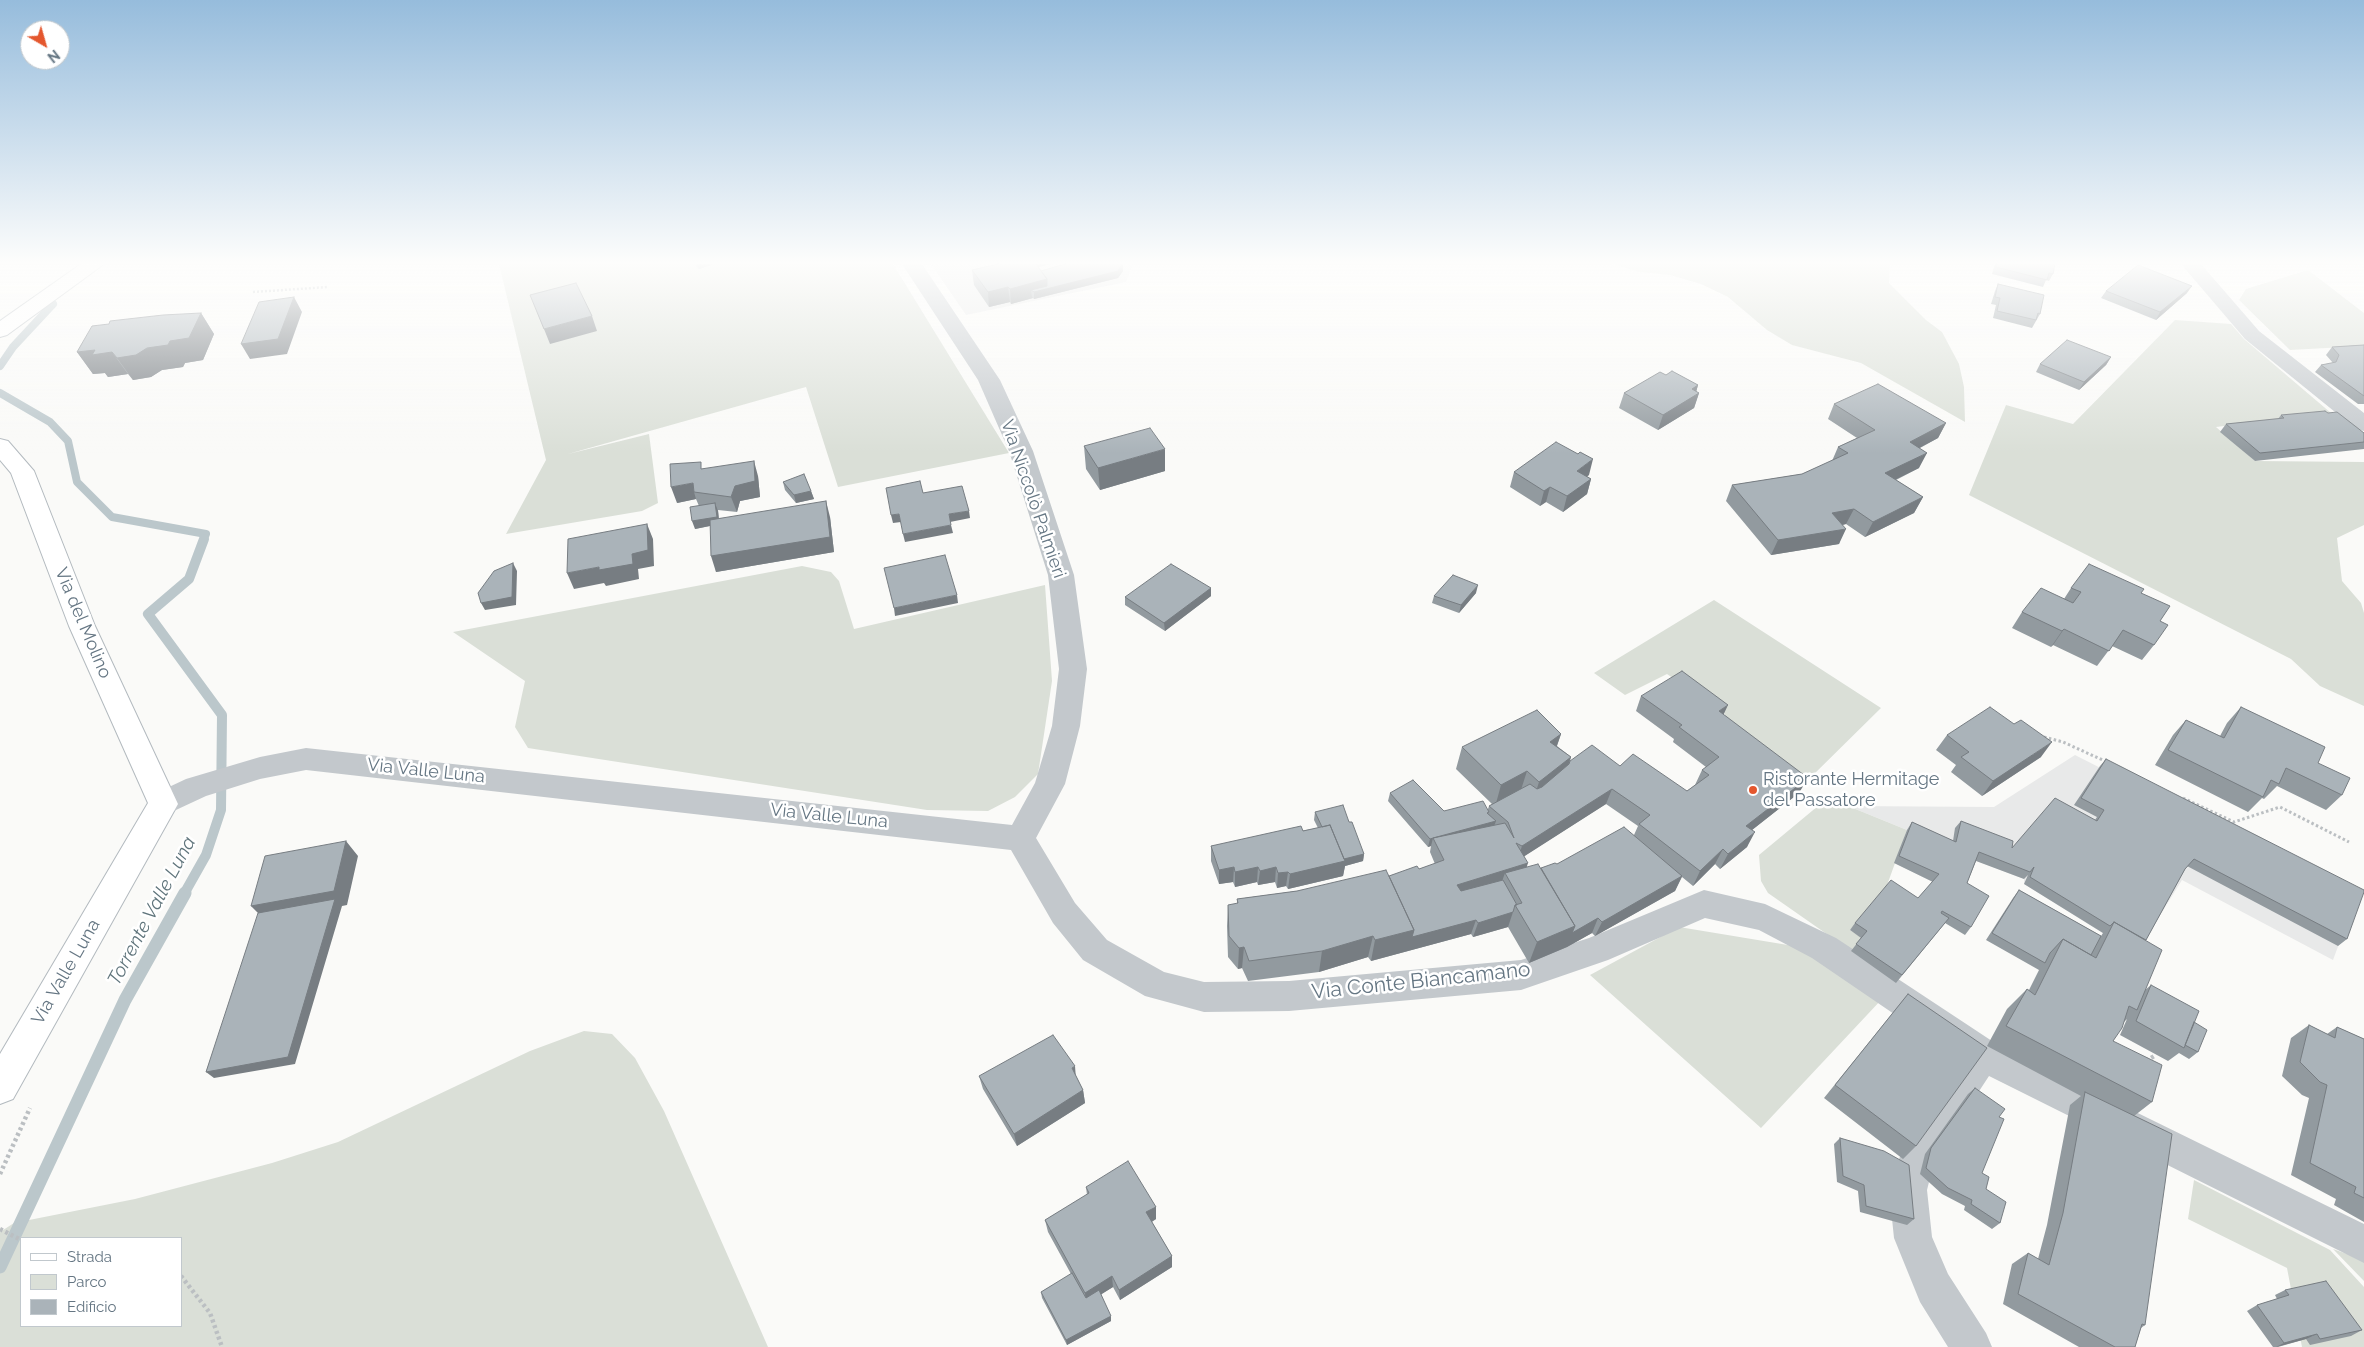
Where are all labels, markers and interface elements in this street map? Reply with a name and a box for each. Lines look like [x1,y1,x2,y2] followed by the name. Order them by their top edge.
[20,20,70,70] north arrow
[44,46,63,66] text: N
[996,417,1070,581] street label: Via Niccolò Palmieri
[50,564,116,682] street label: Via del Molino
[366,754,486,788] street label: Via Valle Luna
[1763,769,1939,812] place label: Ristorante Hermitage del Passatore
[1747,784,1759,796] marker: Ristorante Hermitage del Passatore
[769,799,889,833] street label: Via Valle Luna
[103,833,201,989] water label: Torrente Valle Luna
[27,915,105,1029] street label: Via Valle Luna
[1310,957,1532,1005] street label: Via Conte Biancamano
[20,1237,182,1327] legend
[67,1248,112,1266] text: Strada
[67,1273,107,1291] text: Parco
[67,1298,117,1316] text: Edificio

